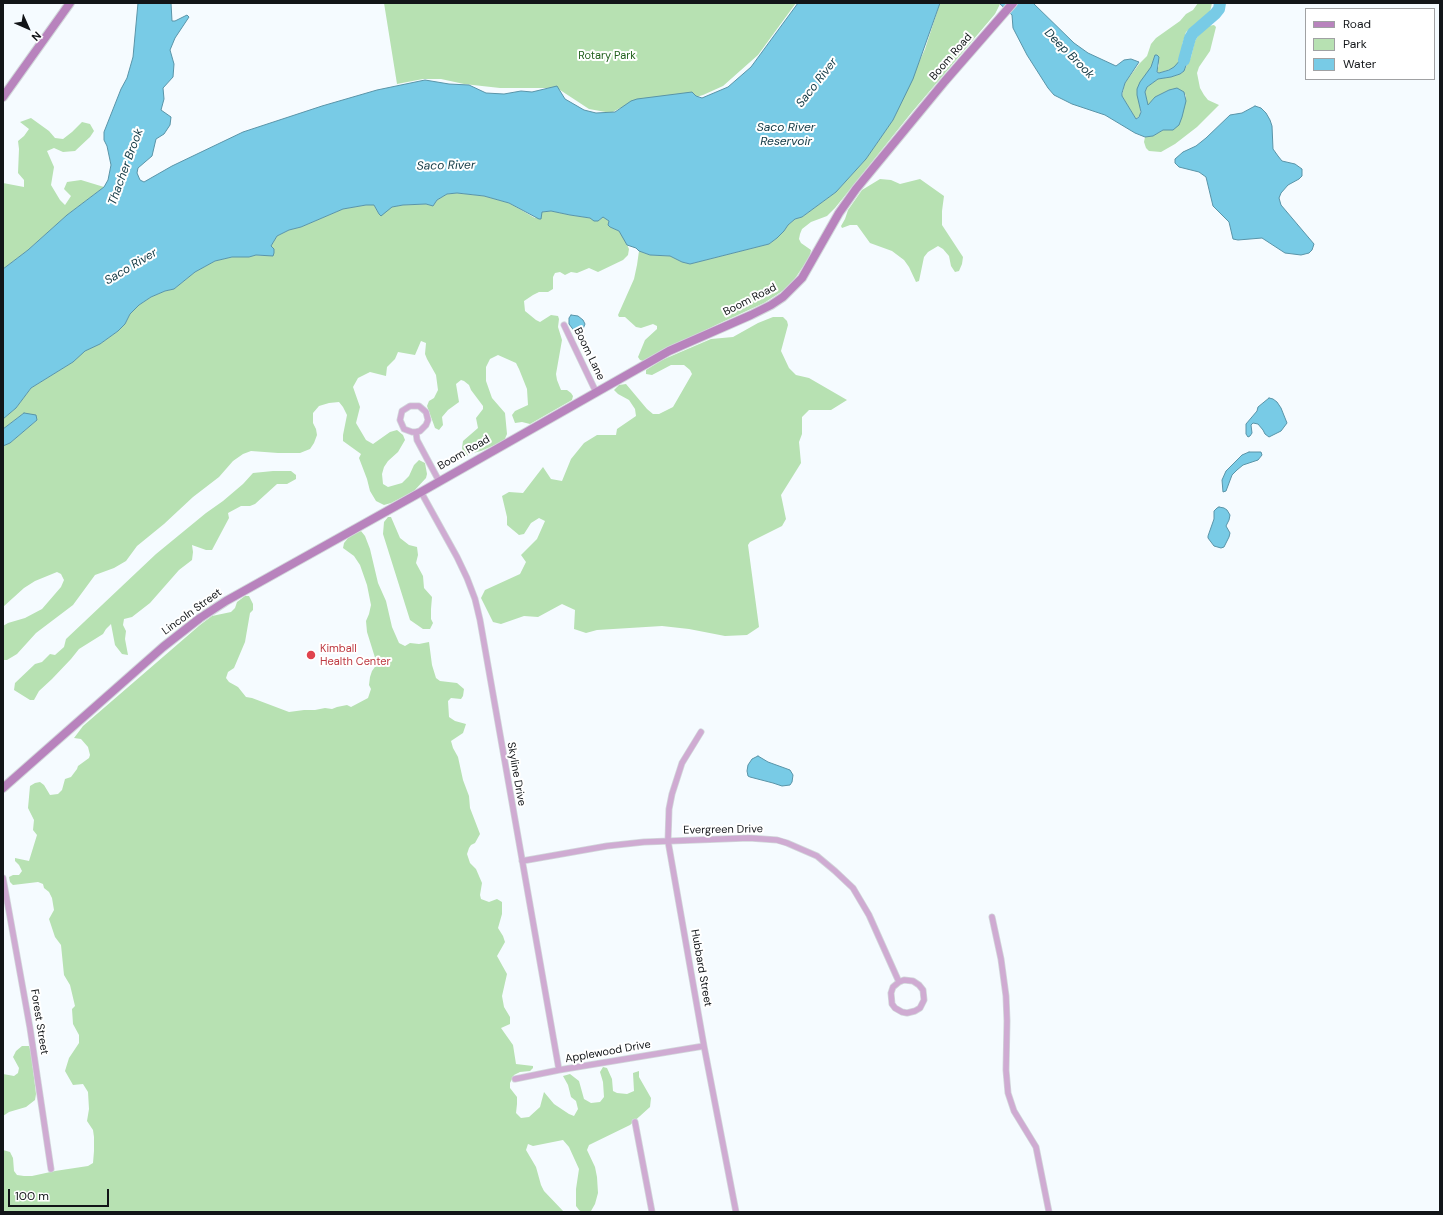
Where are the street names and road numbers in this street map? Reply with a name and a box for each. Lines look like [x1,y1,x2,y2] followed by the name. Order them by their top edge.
[927,31,975,83] street label: Boom Road
[721,281,779,319] street label: Boom Road
[571,326,607,382] street label: Boom Lane
[436,433,492,473] street label: Boom Road
[160,586,224,638] street label: Lincoln Street
[504,741,528,807] street label: Skyline Drive
[683,823,763,837] street label: Evergreen Drive
[688,928,714,1008] street label: Hubbard Street
[27,988,51,1056] street label: Forest Street
[564,1038,652,1066] street label: Applewood Drive

